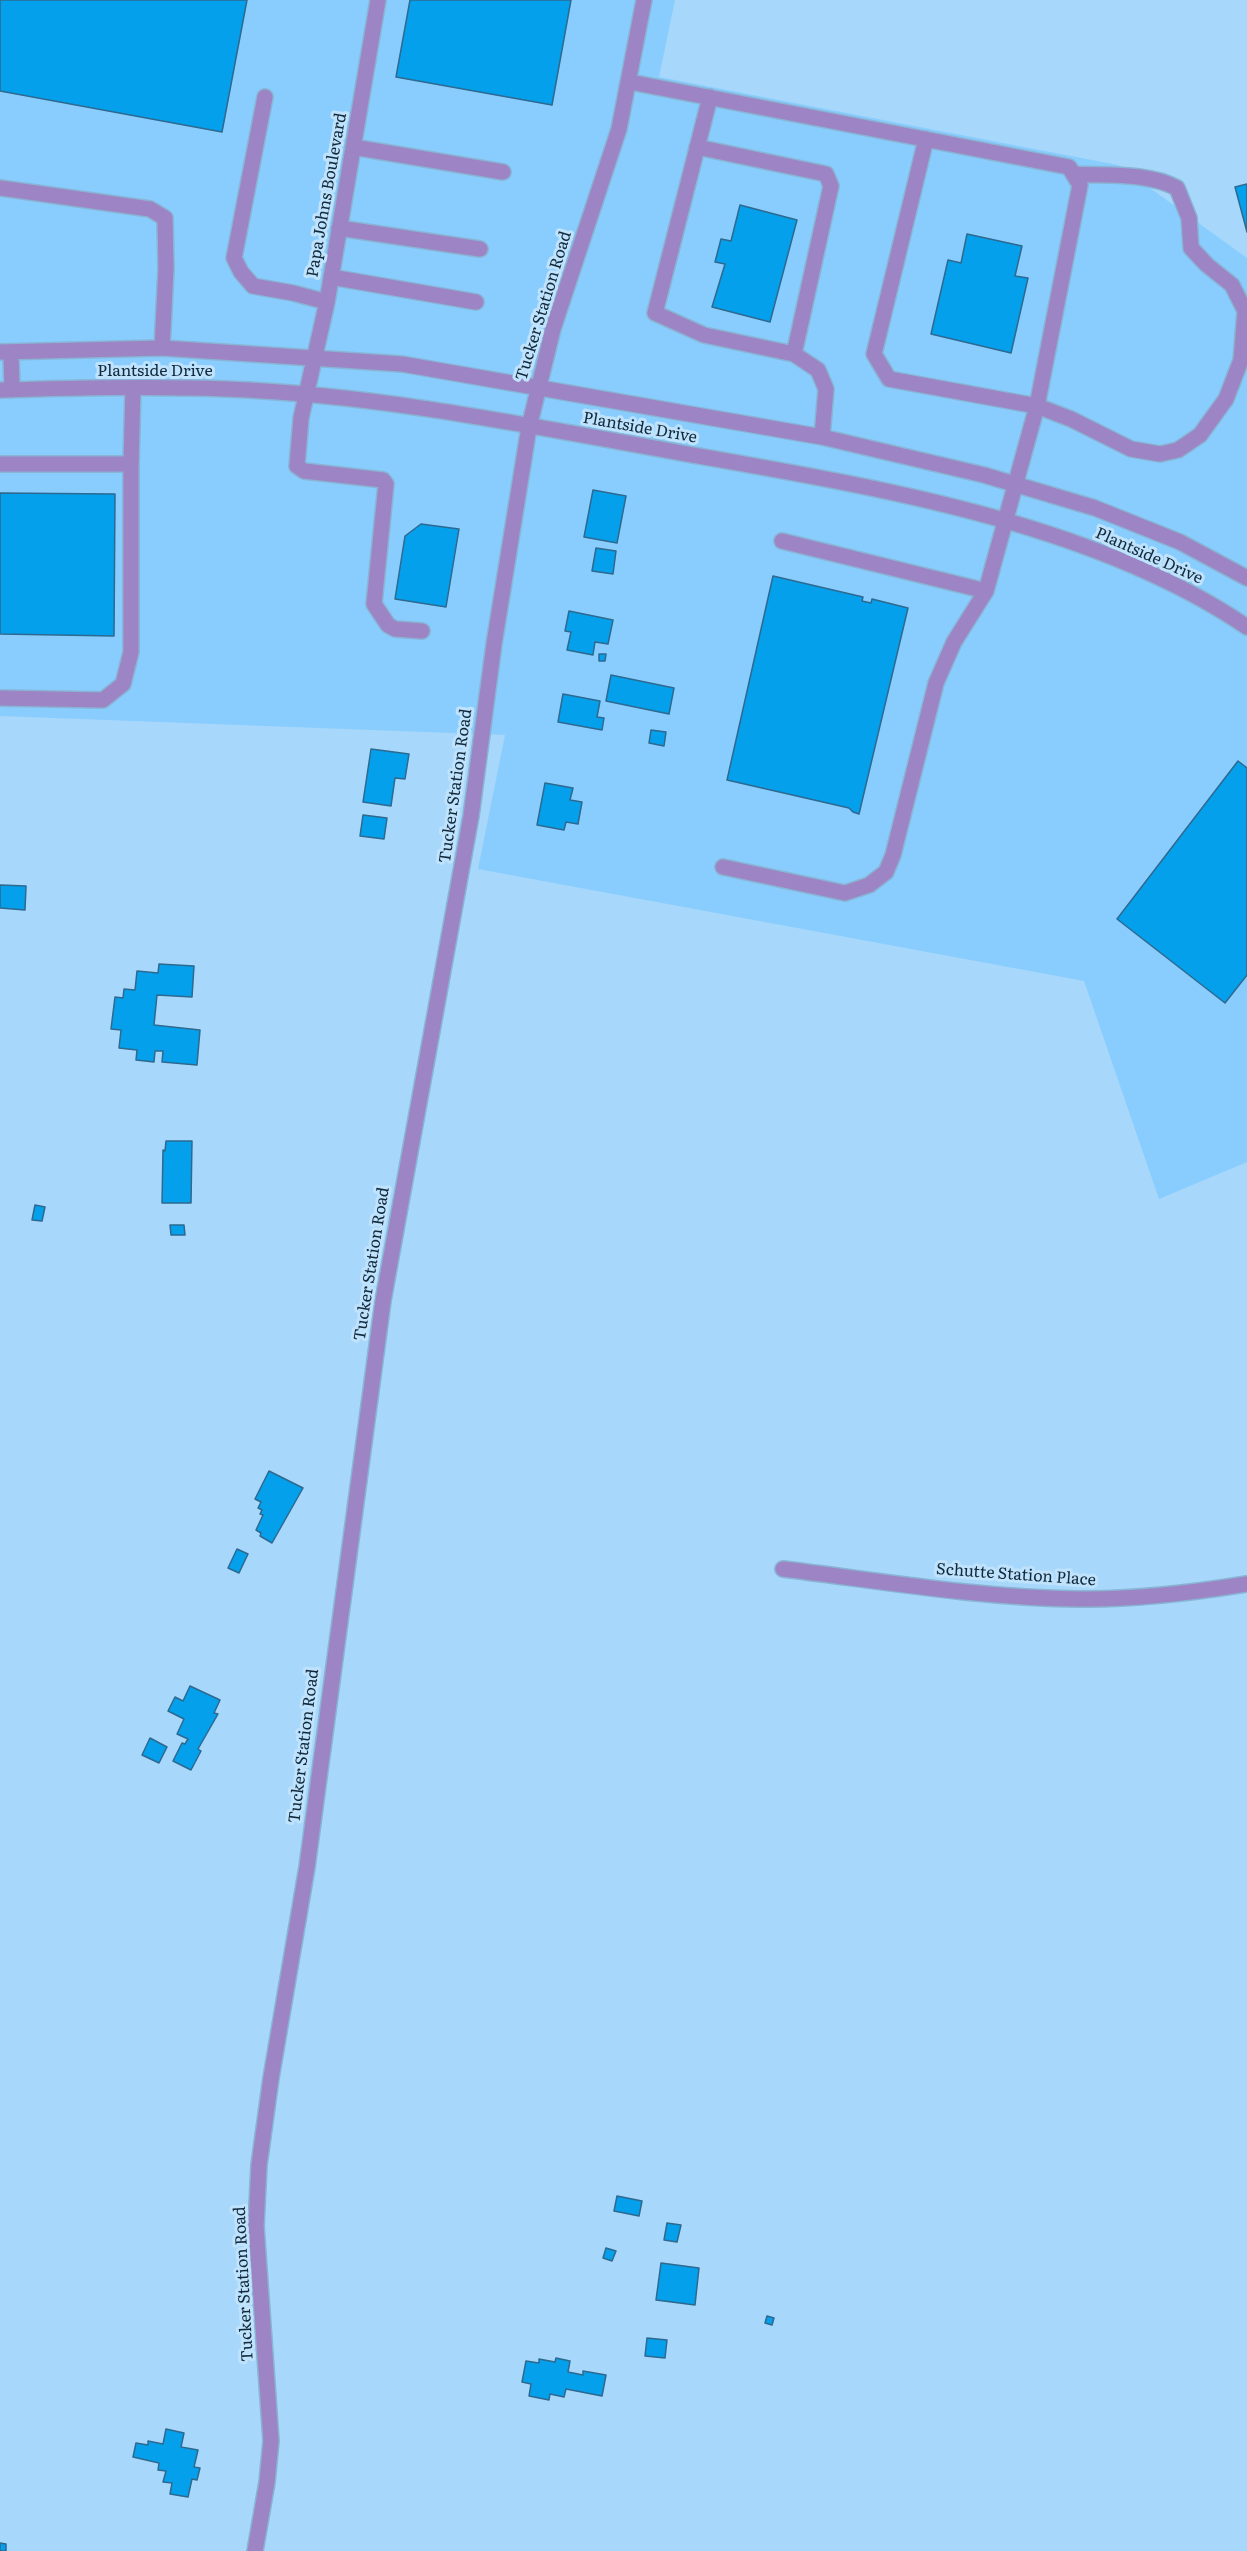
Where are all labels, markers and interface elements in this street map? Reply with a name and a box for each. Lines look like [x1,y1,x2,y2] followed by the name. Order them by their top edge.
[303,111,351,279] street label: Papa Johns Boulevard
[512,229,576,383] street label: Tucker Station Road
[97,361,213,381] street label: Plantside Drive
[581,409,699,447] street label: Plantside Drive
[1092,524,1206,588] street label: Plantside Drive
[436,708,476,864] street label: Tucker Station Road
[350,1186,394,1342] street label: Tucker Station Road
[936,1560,1096,1590] street label: Schutte Station Place
[285,1668,323,1824] street label: Tucker Station Road
[230,2206,258,2362] street label: Tucker Station Road

